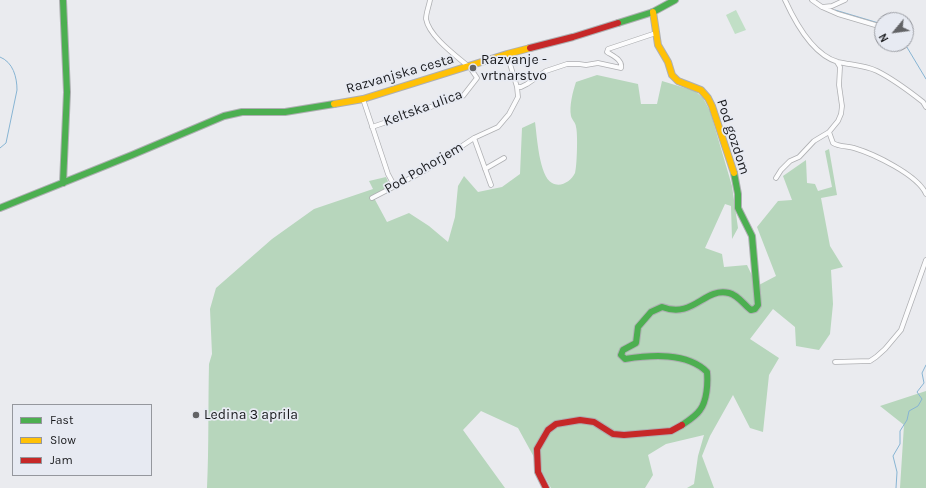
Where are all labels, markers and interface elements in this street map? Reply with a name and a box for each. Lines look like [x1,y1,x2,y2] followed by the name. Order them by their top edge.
[874,12,914,52] north arrow
[876,31,892,44] text: N
[344,51,456,97] street label: Razvanjska cesta
[481,52,547,84] place label: Razvanje - vrtnarstvo
[468,63,478,73] marker: Razvanje - vrtnarstvo
[381,86,465,130] street label: Keltska ulica
[713,97,753,177] street label: Pod gozdom
[382,139,466,197] street label: Pod Pohorjem
[12,404,152,476] legend
[204,407,298,423] place label: Ledina 3 aprila
[191,410,201,420] marker: Ledina 3 aprila
[50,413,73,427] text: Fast
[50,433,76,447] text: Slow
[50,453,73,467] text: Jam

